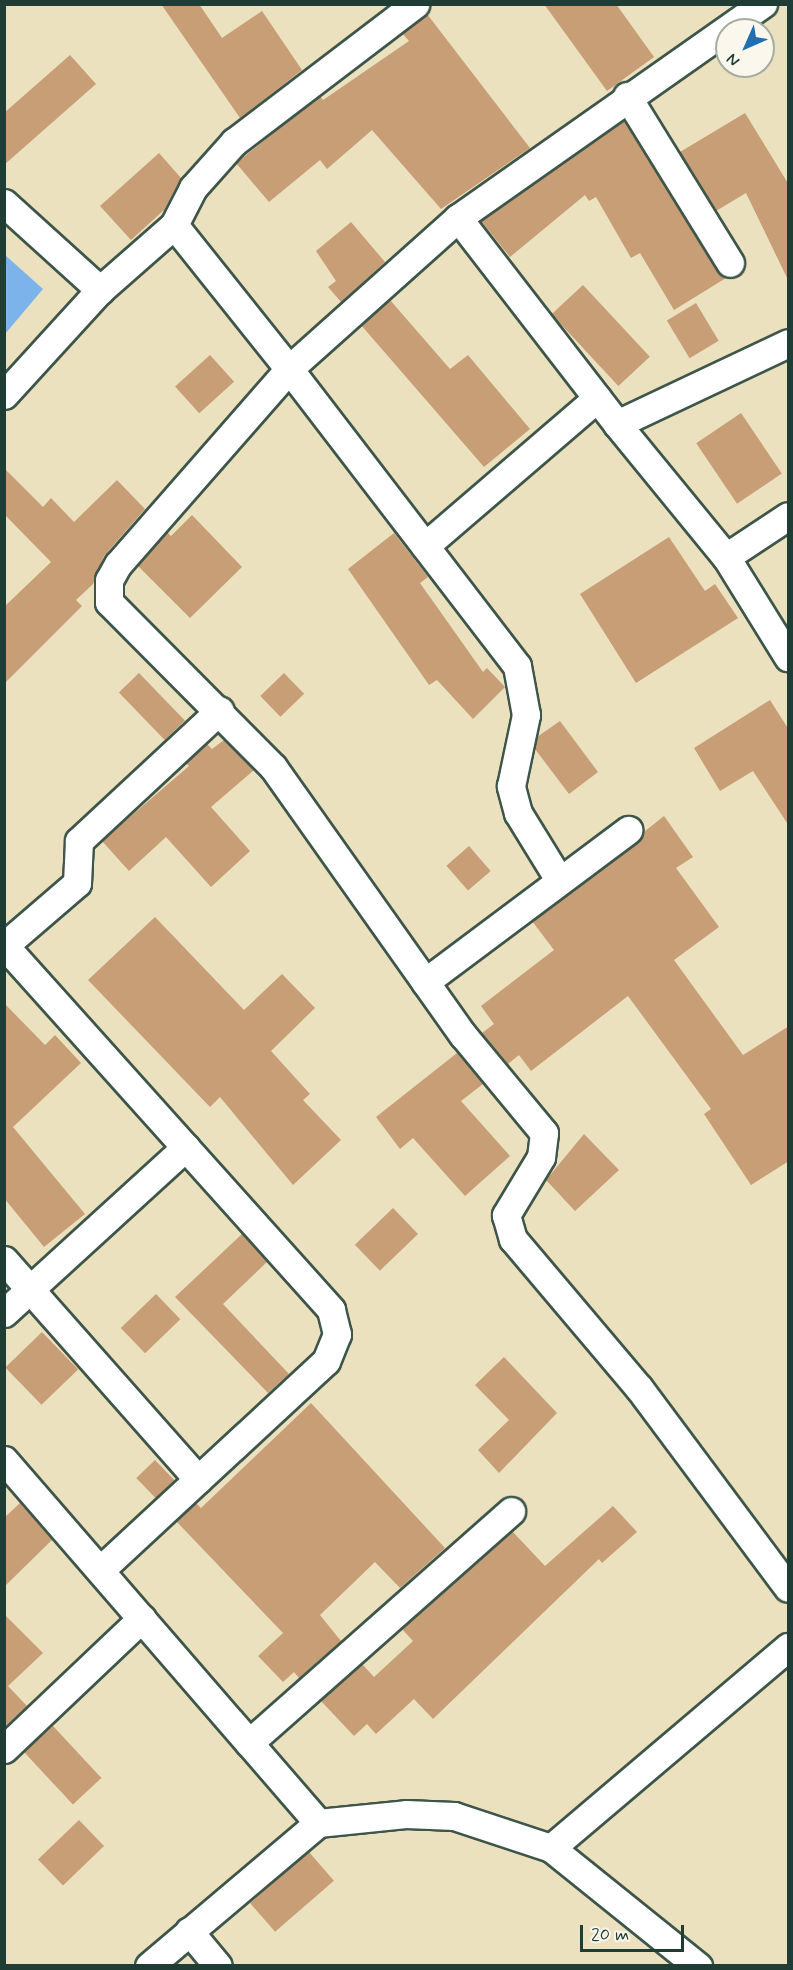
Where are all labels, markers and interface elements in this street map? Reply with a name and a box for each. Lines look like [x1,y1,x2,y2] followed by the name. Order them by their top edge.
[715,18,775,78] north arrow
[722,48,745,71] text: N
[583,1913,686,1951] scale bar
[591,1923,629,1947] text: 20 m

